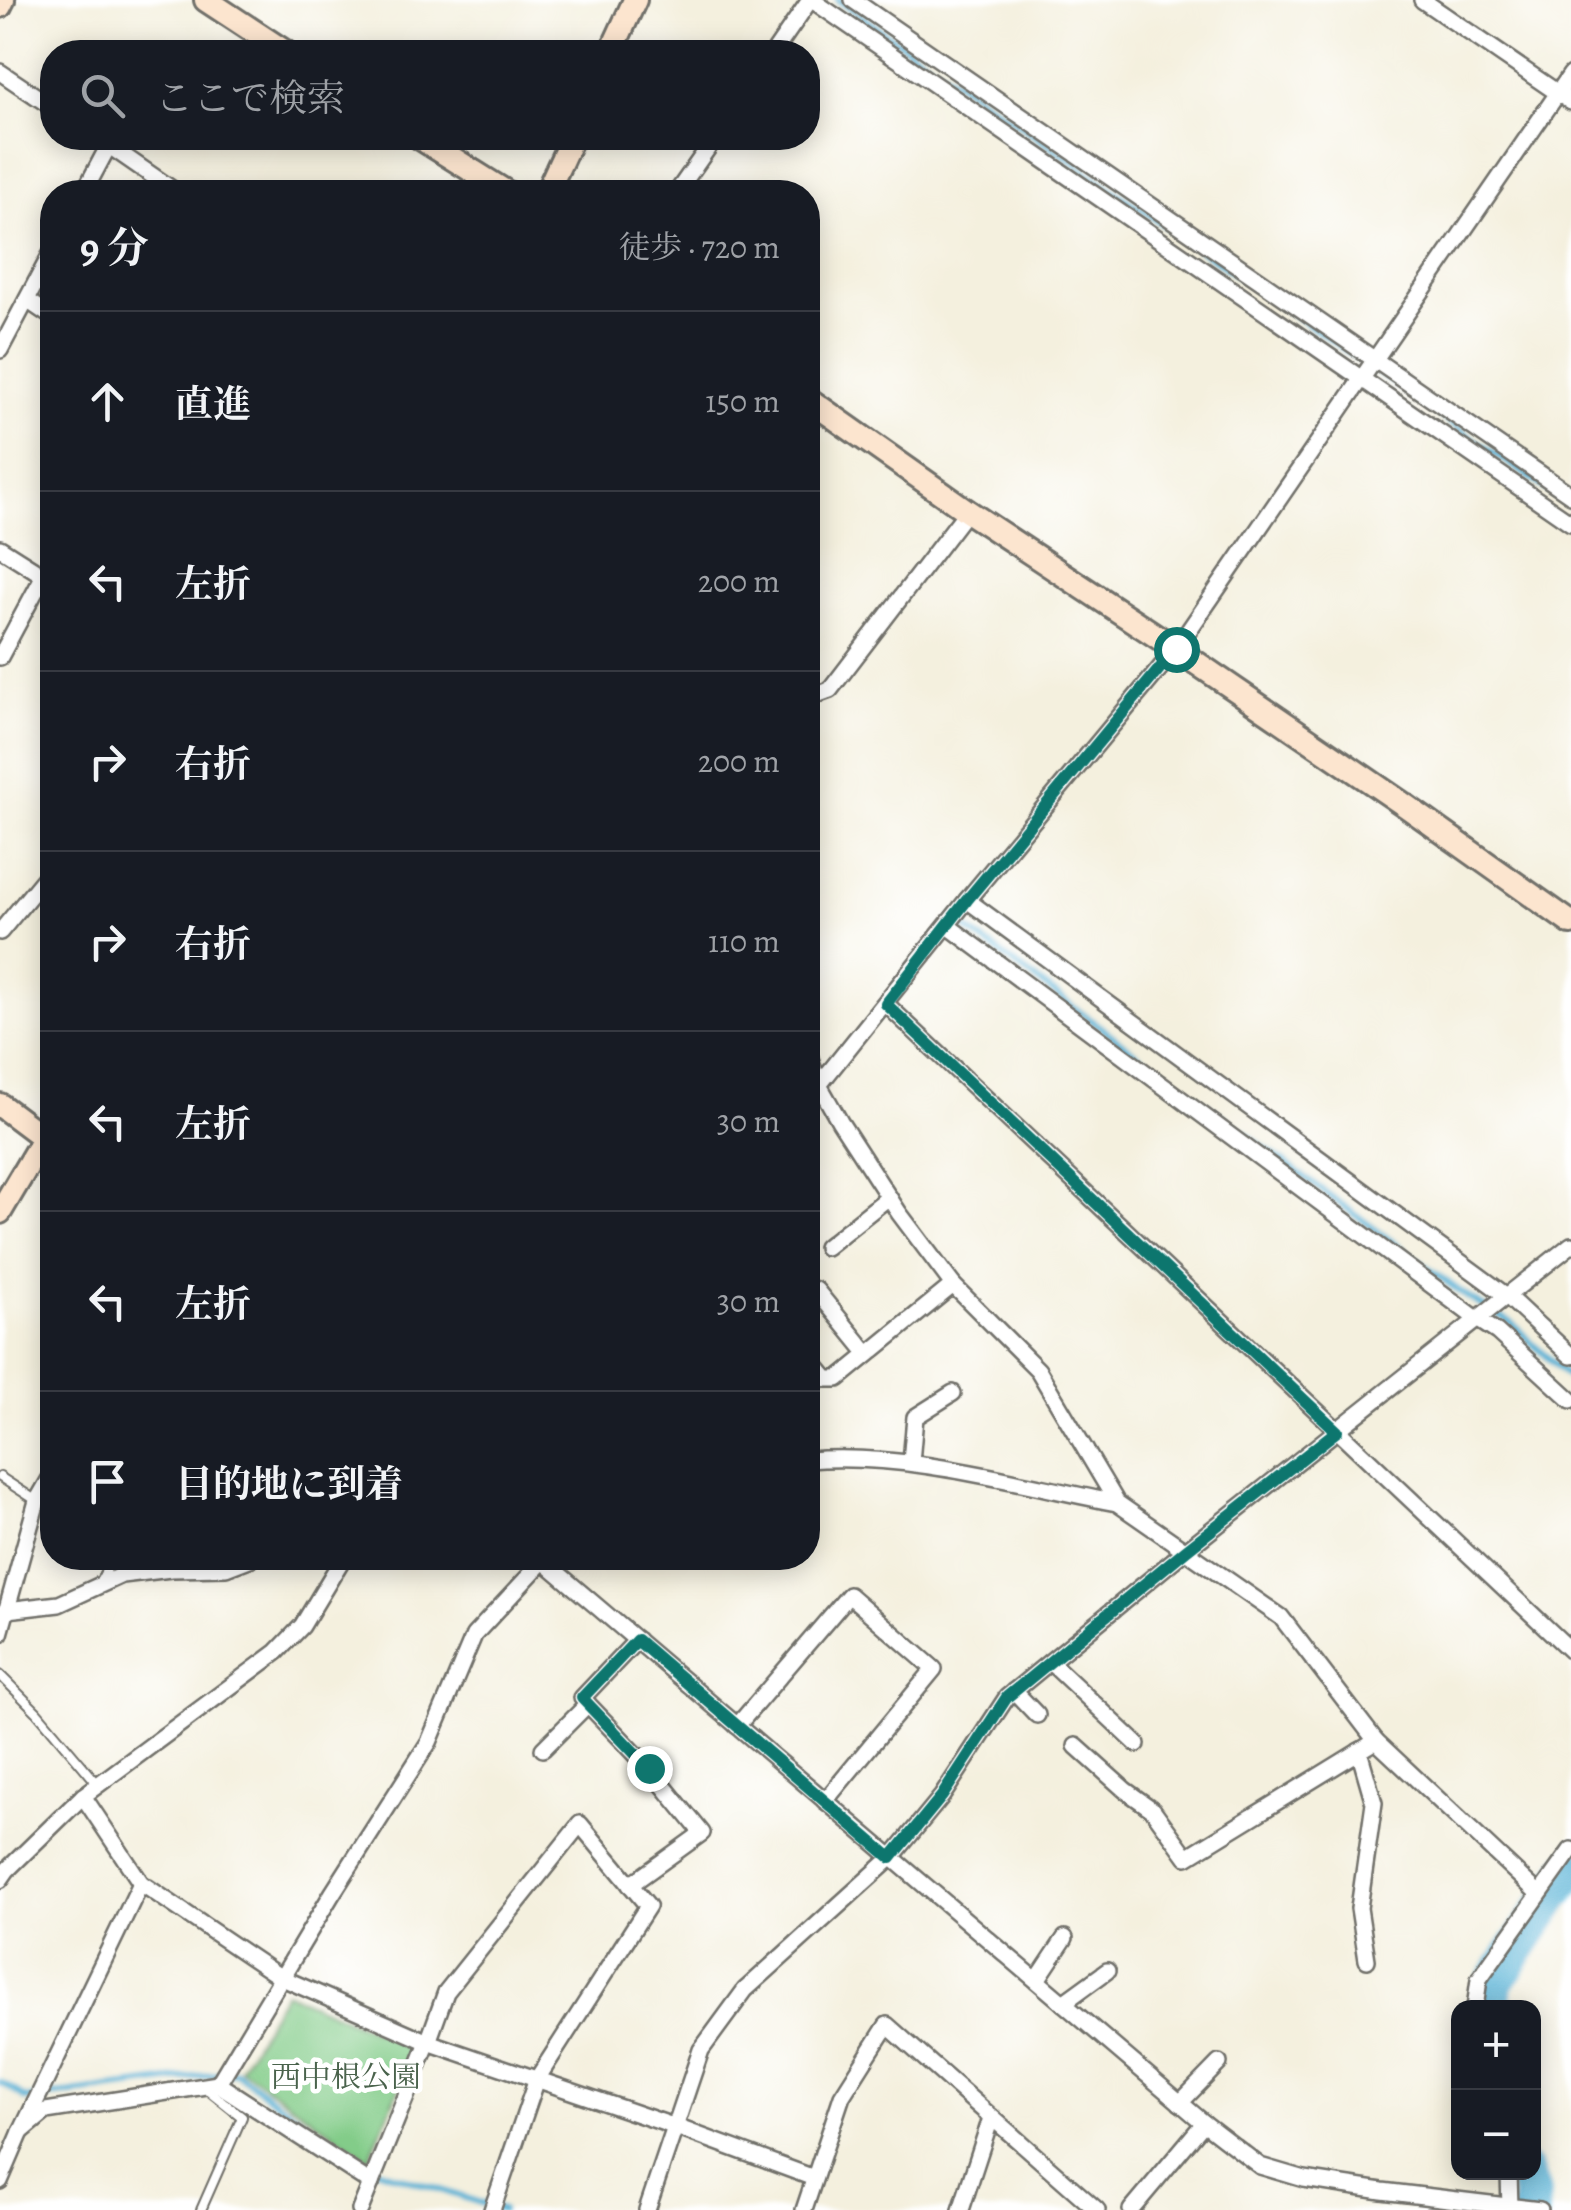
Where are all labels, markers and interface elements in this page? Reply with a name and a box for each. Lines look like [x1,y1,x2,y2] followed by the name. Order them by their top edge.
[40,40,820,150] search box
[75,68,130,123] icon: search
[155,72,345,124] text: ここで検索
[80,219,149,276] text: 9 分
[618,225,780,269] text: 徒歩 · 720 m
[80,374,135,429] icon: ahead
[175,378,251,430] text: 直進
[705,379,780,423] text: 150 m
[80,554,135,609] icon: left
[175,558,251,610] text: 左折
[698,559,780,603] text: 200 m
[1154,627,1200,673] route start
[80,734,135,789] icon: right
[175,738,251,790] text: 右折
[698,739,780,783] text: 200 m
[80,914,135,969] icon: right
[175,918,251,970] text: 右折
[708,919,780,963] text: 110 m
[80,1094,135,1149] icon: left
[175,1098,251,1150] text: 左折
[717,1099,780,1143] text: 30 m
[80,1274,135,1329] icon: left
[175,1278,251,1330] text: 左折
[717,1279,780,1323] text: 30 m
[80,1454,135,1509] icon: arrive
[175,1458,403,1510] text: 目的地に到着
[627,1746,673,1792] route end
[1451,2000,1541,2180] map controls
[1451,2000,1541,2090] button: +
[271,2057,421,2097] park label: 西中根公園
[1451,2090,1541,2180] button: −

